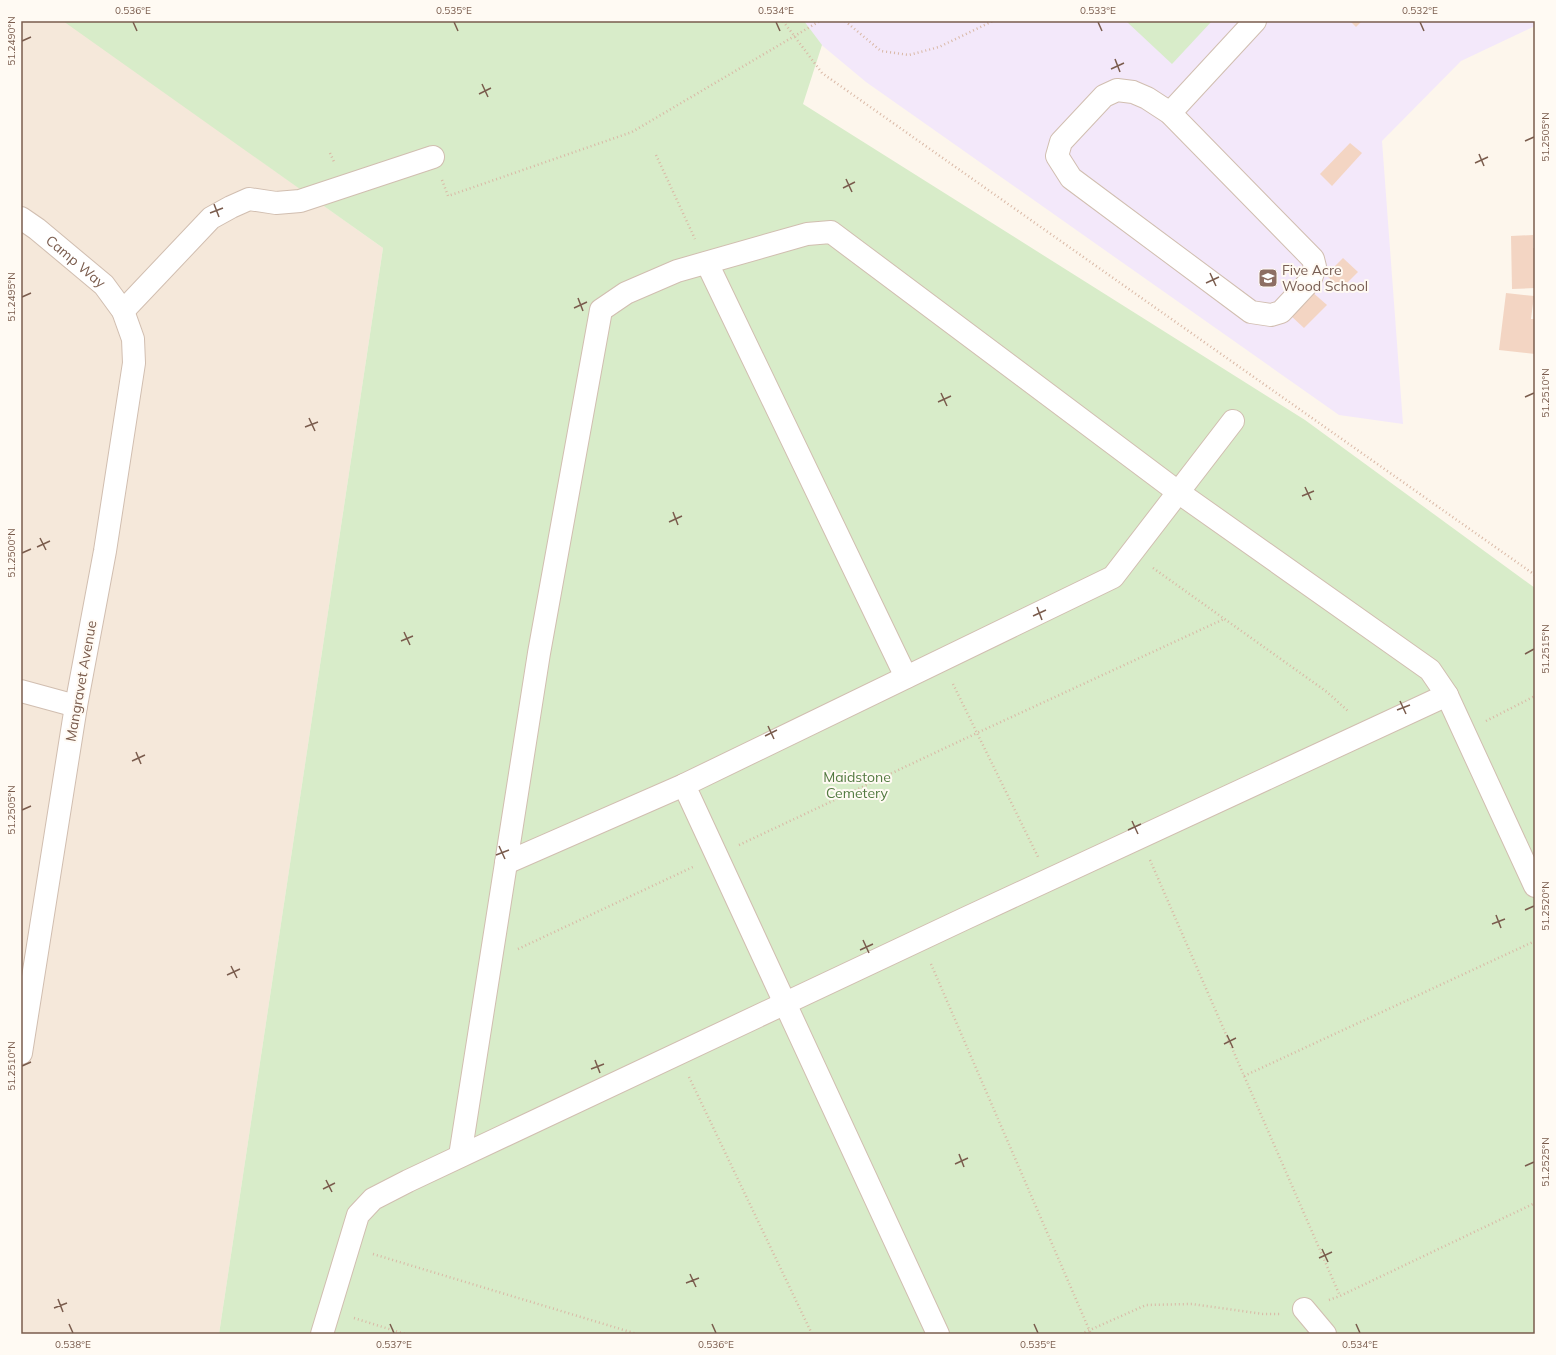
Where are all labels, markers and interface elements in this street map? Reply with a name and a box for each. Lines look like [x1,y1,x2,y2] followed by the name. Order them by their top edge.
[115,4,151,17] text: 0.536°E
[436,4,472,17] text: 0.535°E
[758,4,794,17] text: 0.534°E
[1080,4,1116,17] text: 0.533°E
[1402,4,1438,17] text: 0.532°E
[5,16,18,66] text: 51.2490°N
[1539,112,1552,162] text: 51.2505°N
[42,231,110,292] street label: Camp Way
[1282,261,1368,295] place label: Five Acre Wood School
[1257,267,1279,289] school or university icon: Five Acre Wood School
[5,272,18,322] text: 51.2495°N
[1539,368,1552,418] text: 51.2510°N
[5,528,18,578] text: 51.2500°N
[61,619,101,743] street label: Mangravet Avenue
[1539,624,1552,674] text: 51.2515°N
[823,768,891,802] park label: Maidstone Cemetery
[5,785,18,835] text: 51.2505°N
[1539,881,1552,931] text: 51.2520°N
[5,1041,18,1091] text: 51.2510°N
[1539,1137,1552,1187] text: 51.2525°N
[55,1338,91,1351] text: 0.538°E
[376,1338,412,1351] text: 0.537°E
[698,1338,734,1351] text: 0.536°E
[1020,1338,1056,1351] text: 0.535°E
[1342,1338,1378,1351] text: 0.534°E

